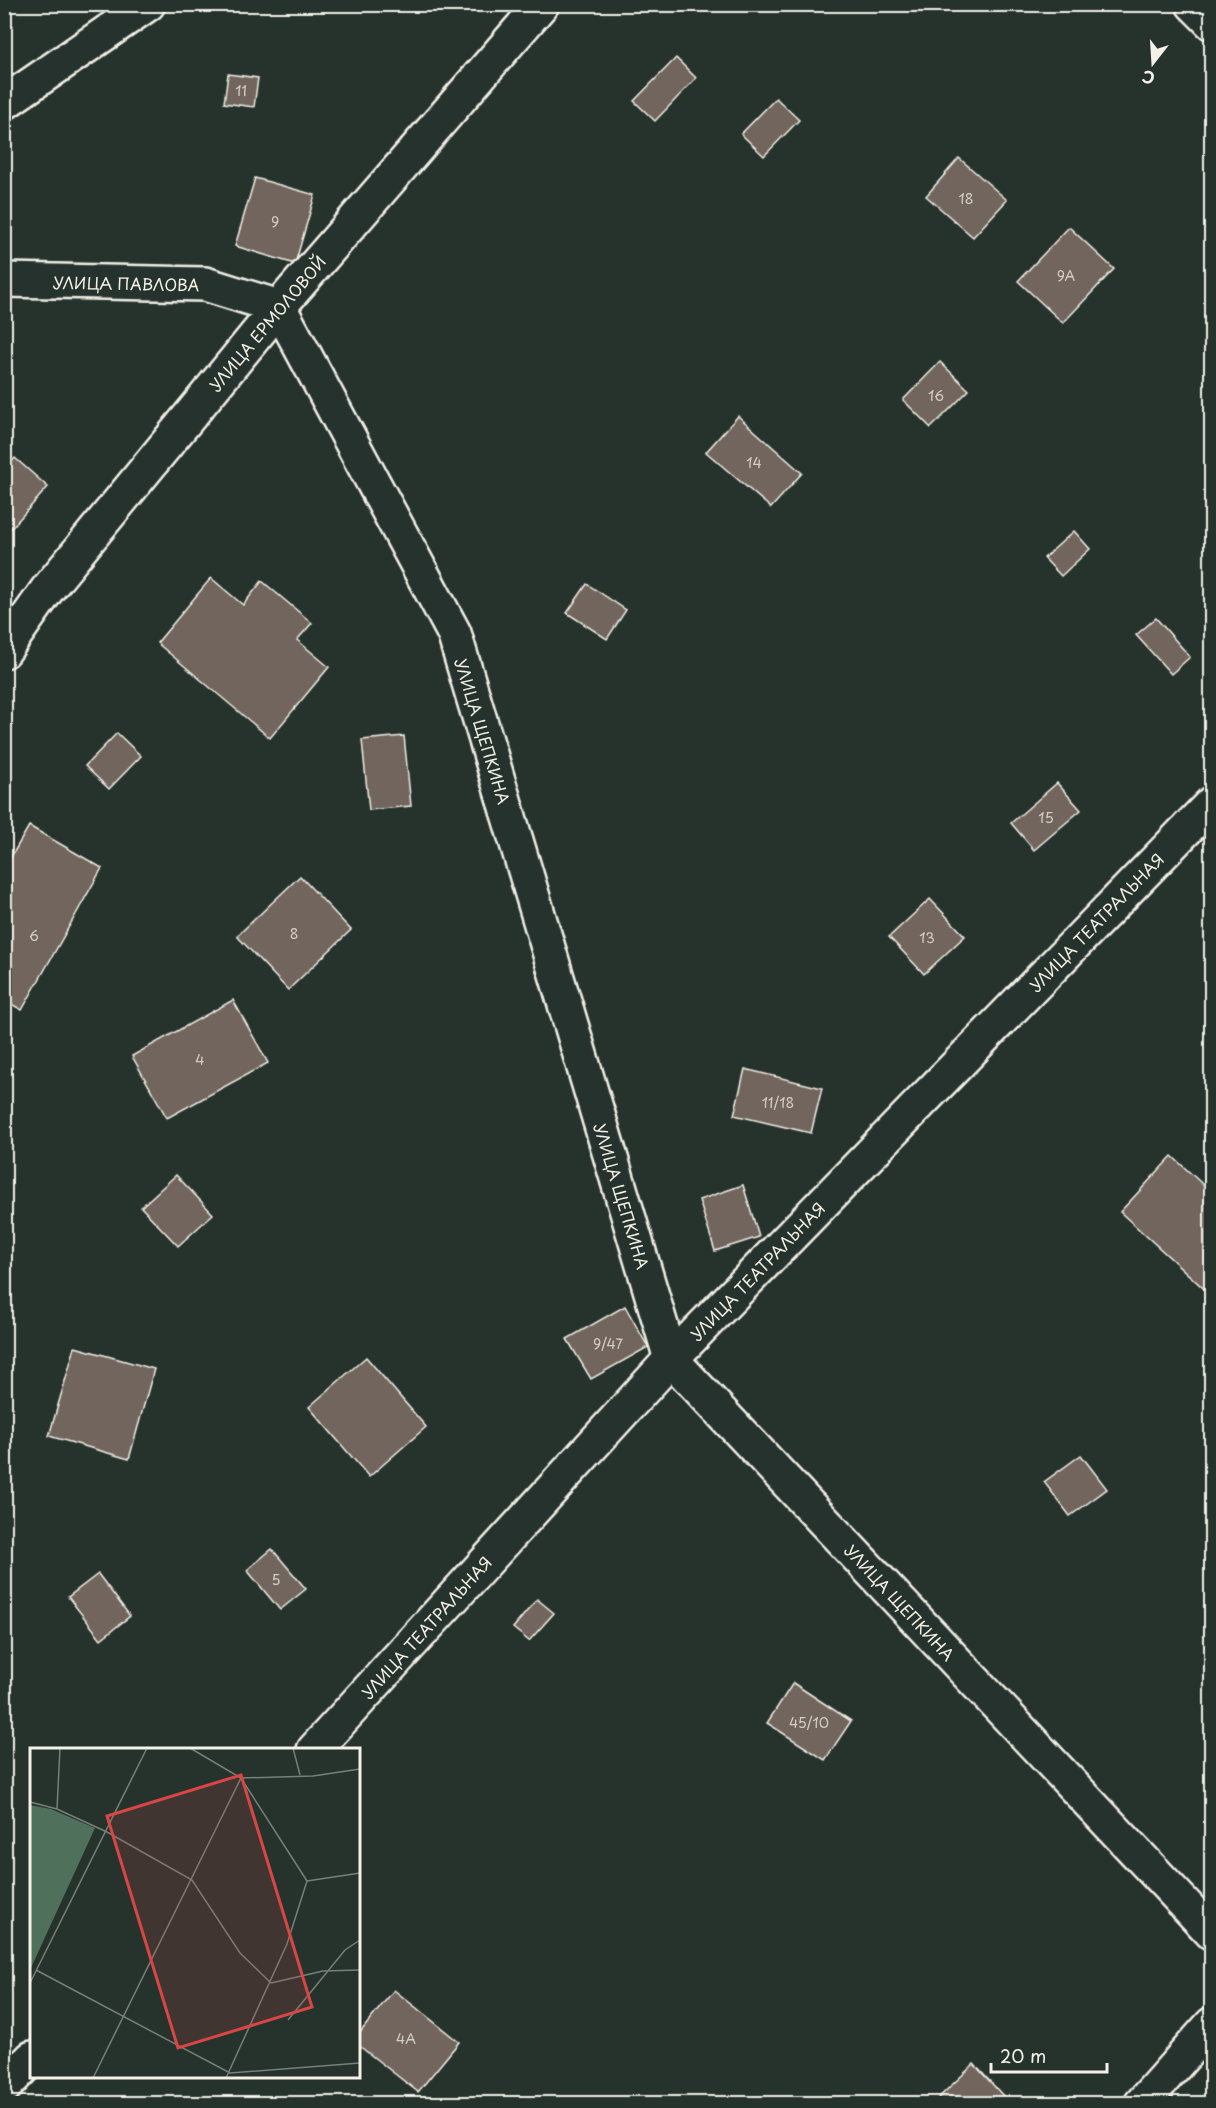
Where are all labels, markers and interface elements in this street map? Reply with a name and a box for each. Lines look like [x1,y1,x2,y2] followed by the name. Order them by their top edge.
[1123,33,1183,93] north arrow
[1139,65,1158,92] text: С
[235,80,247,101] house number: 11
[958,188,974,209] house number: 18
[271,211,279,232] house number: 9
[203,250,331,396] street label: УЛИЦА ЕРМОЛОВОЙ
[1057,265,1076,286] house number: 9А
[53,270,200,296] street label: УЛИЦА ПАВЛОВА
[928,385,944,406] house number: 16
[746,452,762,473] house number: 14
[449,655,517,807] street label: УЛИЦА ЩЕПКИНА
[1038,807,1054,828] house number: 15
[1023,847,1169,997] street label: УЛИЦА ТЕАТРАЛЬНАЯ
[290,923,298,944] house number: 8
[29,925,39,946] house number: 6
[919,927,935,948] house number: 13
[195,1049,205,1070] house number: 4
[762,1092,794,1113] house number: 11/18
[588,1120,656,1272] street label: УЛИЦА ЩЕПКИНА
[684,1196,830,1346] street label: УЛИЦА ТЕАТРАЛЬНАЯ
[593,1333,624,1354] house number: 9/47
[840,1538,960,1666] street label: УЛИЦА ЩЕПКИНА
[355,1550,497,1704] street label: УЛИЦА ТЕАТРАЛЬНАЯ
[271,1569,281,1590] house number: 5
[789,1712,829,1733] house number: 45/10
[30,1748,360,2078] inset map
[396,2028,416,2049] house number: 4А
[991,2036,1106,2074] scale bar
[1000,2042,1046,2069] text: 20 m

